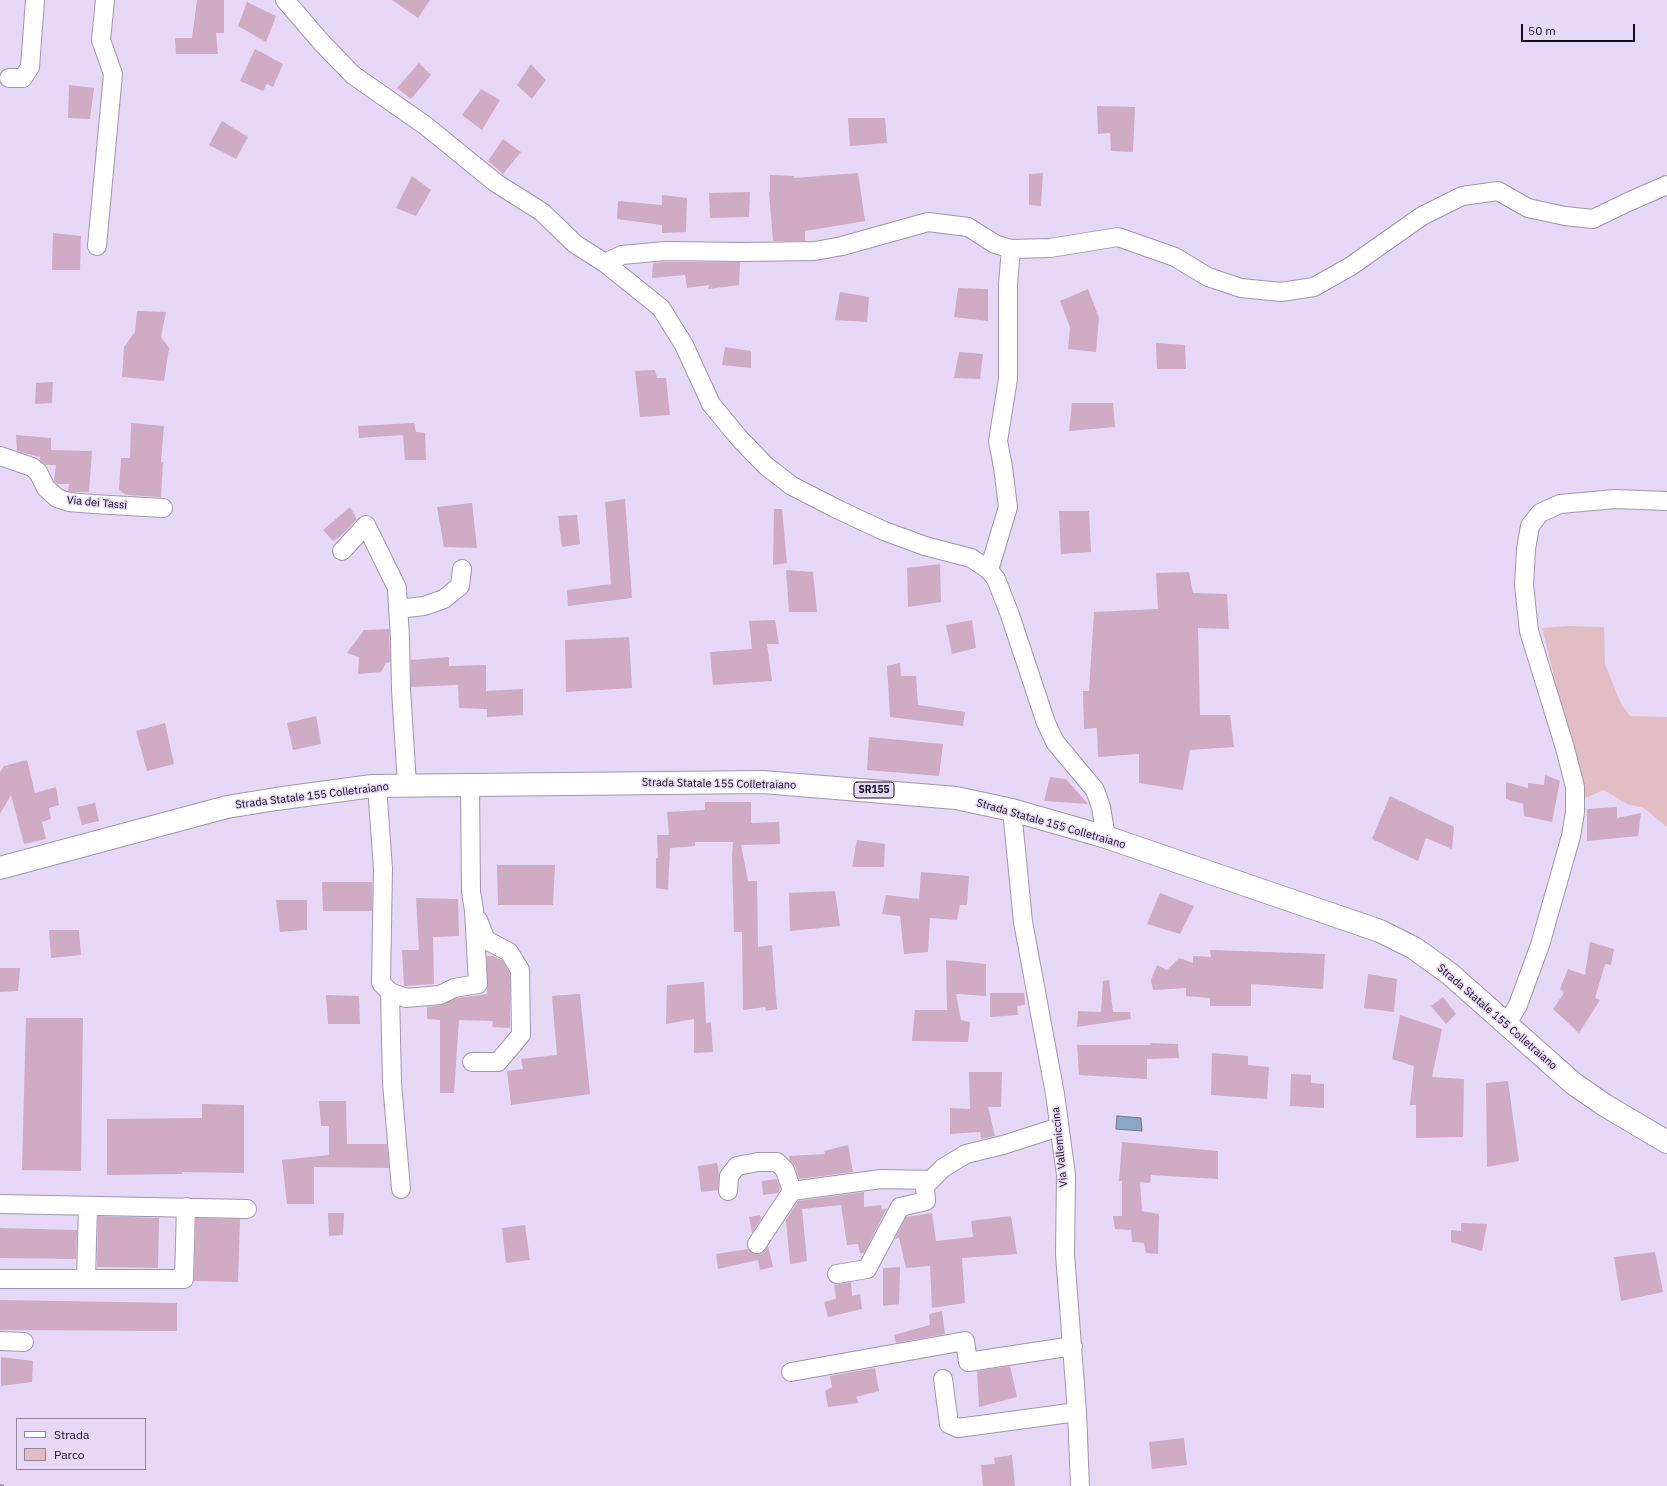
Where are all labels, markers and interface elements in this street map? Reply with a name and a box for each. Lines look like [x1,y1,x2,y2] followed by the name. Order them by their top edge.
[1523,16,1637,42] scale bar
[1528,23,1556,38] text: 50 m
[66,494,128,512] street label: Via dei Tassi
[642,776,796,792] street label: Strada Statale 155 Colletraiano
[234,780,390,812] street label: Strada Statale 155 Colletraiano
[854,782,894,798] road number: SR155
[975,796,1127,852] street label: Strada Statale 155 Colletraiano
[1434,961,1560,1073] street label: Strada Statale 155 Colletraiano
[1049,1106,1071,1188] street label: Via Vallemiccina
[16,1418,146,1470] legend
[54,1427,89,1442] text: Strada
[54,1447,85,1462] text: Parco

